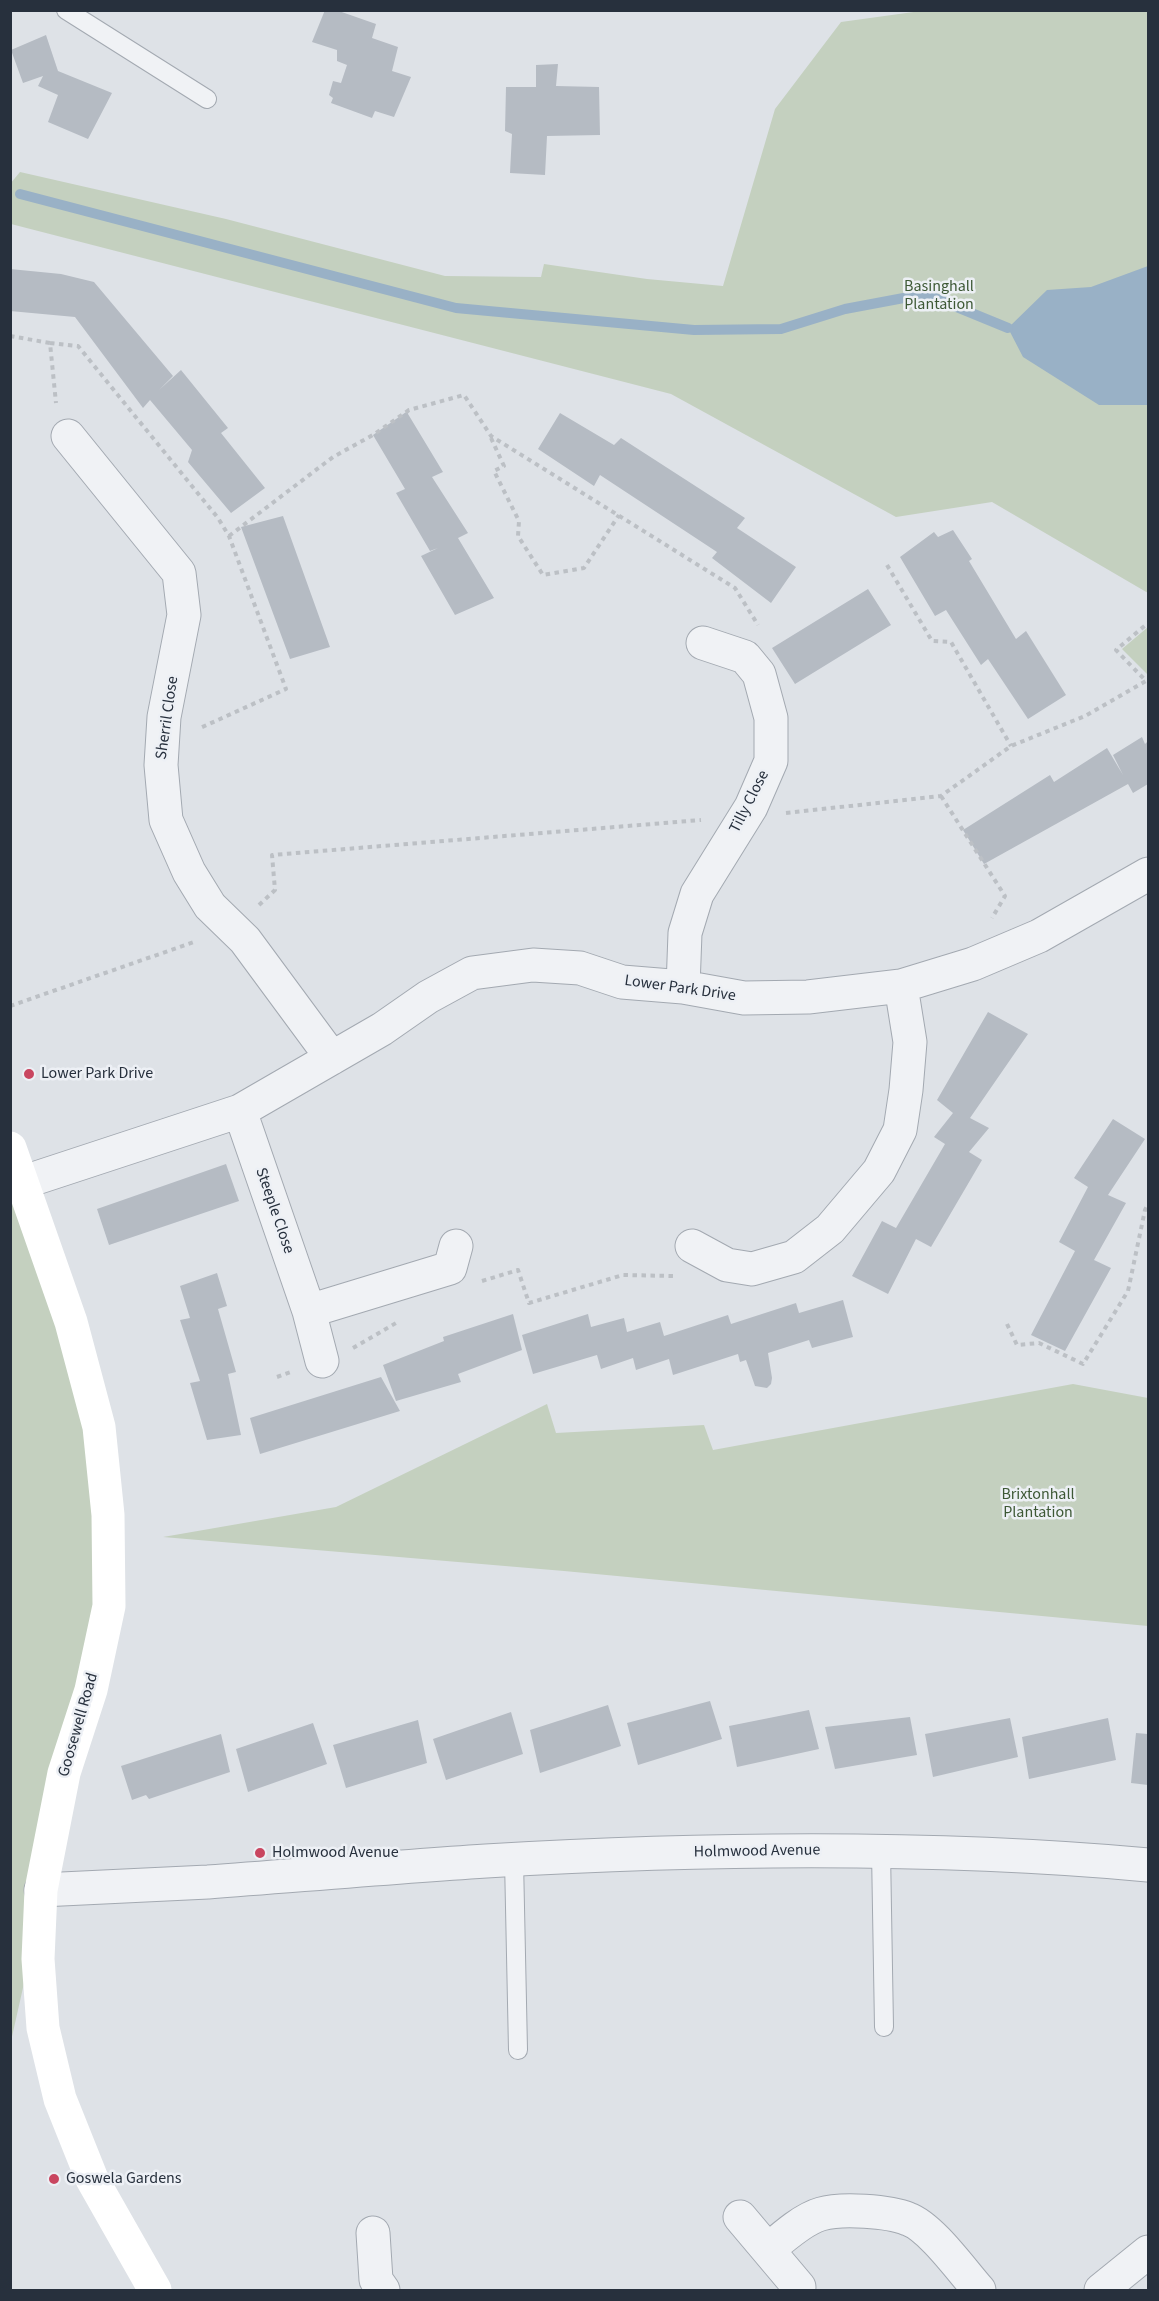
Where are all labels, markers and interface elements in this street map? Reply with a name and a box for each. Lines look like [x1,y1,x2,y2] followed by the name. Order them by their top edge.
[904,277,974,315] park label: Basinghall Plantation
[153,675,183,761] street label: Sherril Close
[726,767,774,837] street label: Tilly Close
[623,972,737,1006] street label: Lower Park Drive
[41,1064,153,1084] place label: Lower Park Drive
[22,1067,36,1081] marker: Lower Park Drive
[250,1165,298,1257] street label: Steeple Close
[1001,1485,1075,1523] park label: Brixtonhall Plantation
[55,1671,103,1779] street label: Goosewell Road
[694,1841,820,1863] street label: Holmwood Avenue
[272,1843,399,1863] place label: Holmwood Avenue
[253,1846,267,1860] marker: Holmwood Avenue
[66,2169,182,2189] place label: Goswela Gardens
[47,2172,61,2186] marker: Goswela Gardens

